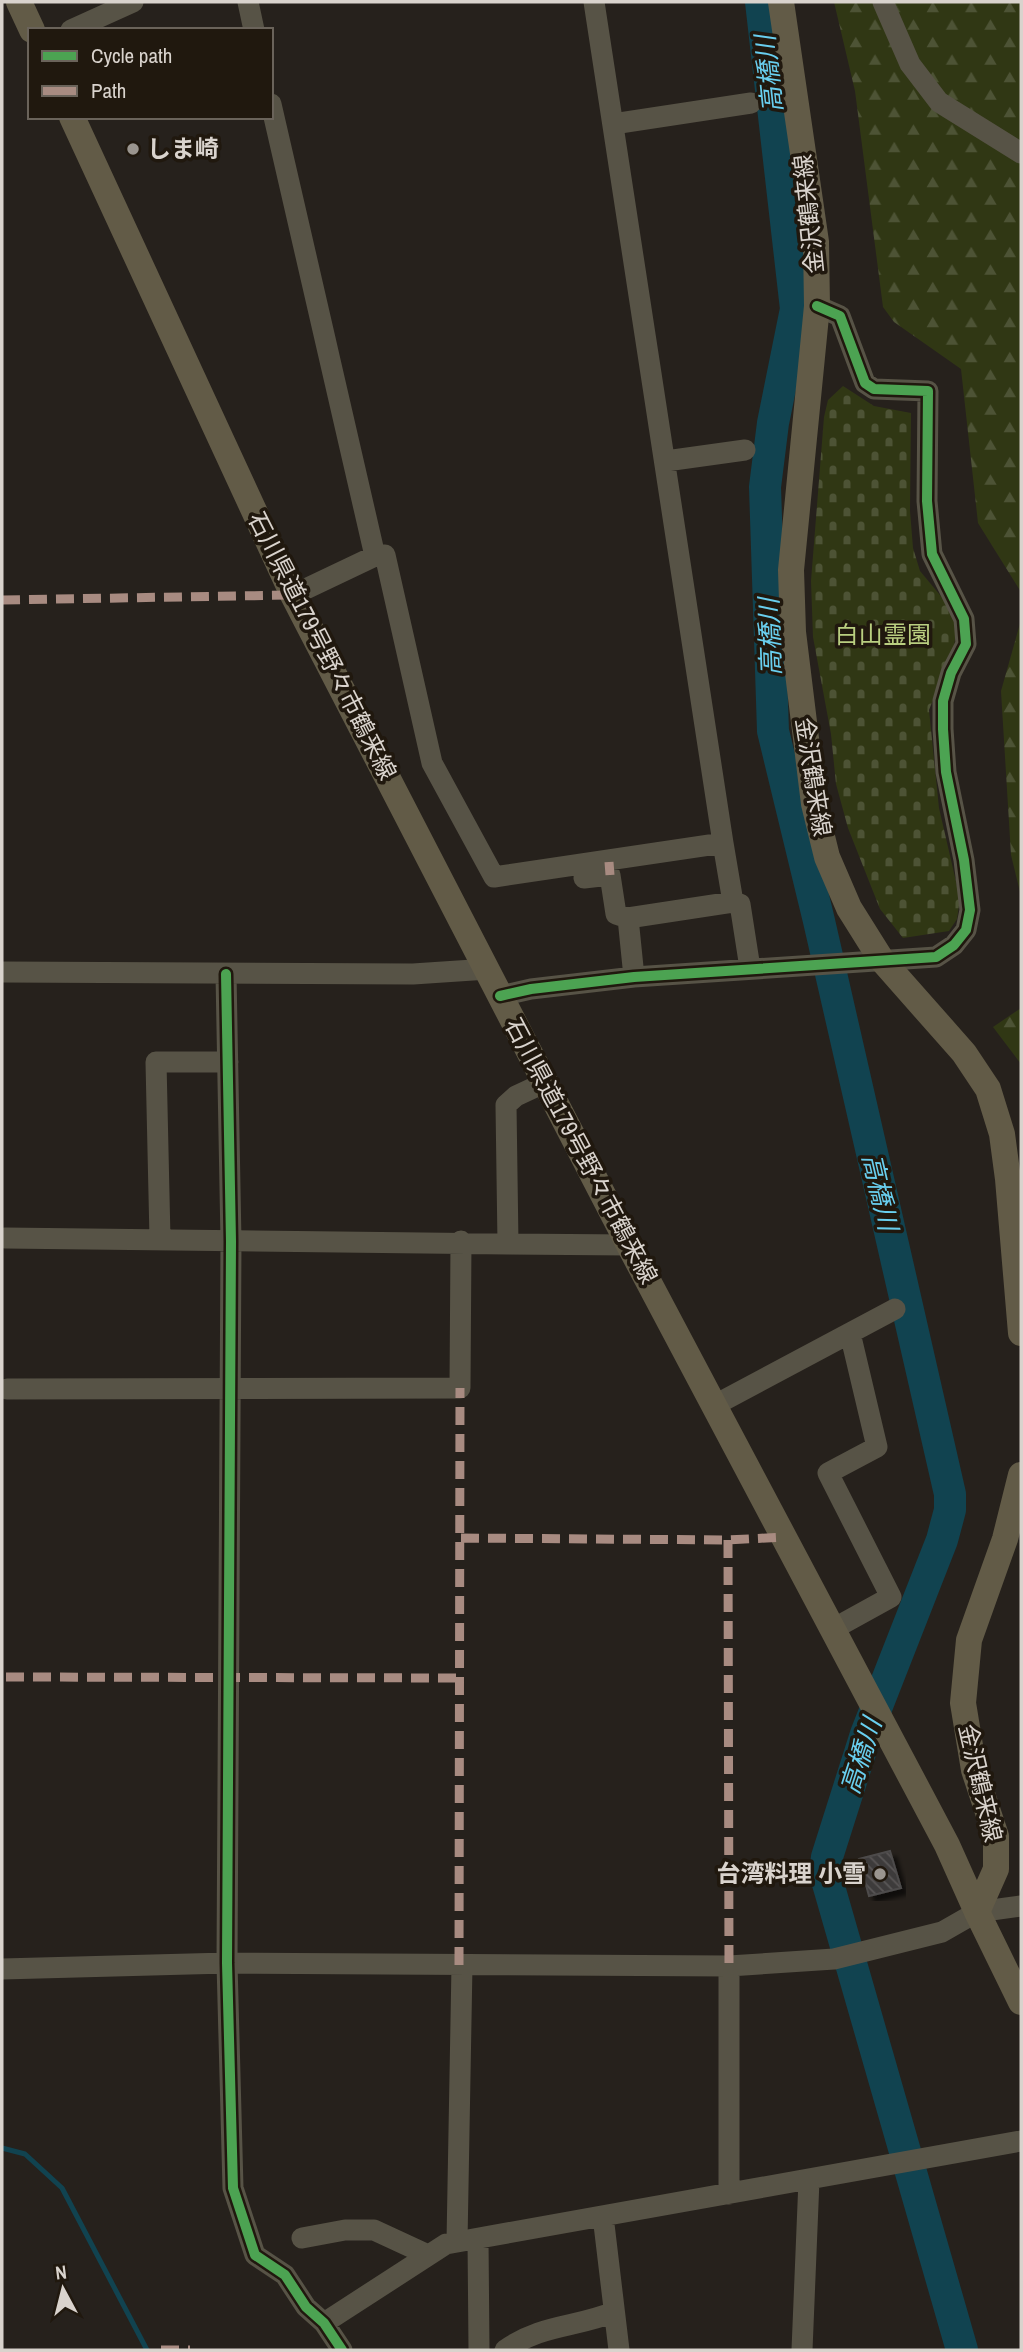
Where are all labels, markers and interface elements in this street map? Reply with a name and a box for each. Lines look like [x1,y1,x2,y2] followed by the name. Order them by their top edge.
[28,28,273,119] legend
[747,30,790,115] water label: 高橋川
[91,41,172,70] text: Cycle path
[91,76,126,105] text: Path
[147,132,219,164] place label: しま崎
[125,141,141,157] marker: しま崎
[786,153,830,275] street label: 金沢鶴来線
[241,506,405,785] street label: 石川県道179号野々市鶴来線
[751,594,788,677] water label: 高橋川
[835,618,931,650] park label: 白山霊園
[789,715,839,839] street label: 金沢鶴来線
[498,1012,666,1289] street label: 石川県道179号野々市鶴来線
[855,1150,907,1237] water label: 高橋川
[832,1711,890,1798] water label: 高橋川
[952,1721,1010,1845] street label: 金沢鶴来線
[717,1857,866,1889] place label: 台湾料理 小雪
[872,1866,888,1882] marker: 台湾料理 小雪
[28,2254,98,2324] north arrow
[54,2259,68,2286] text: N

